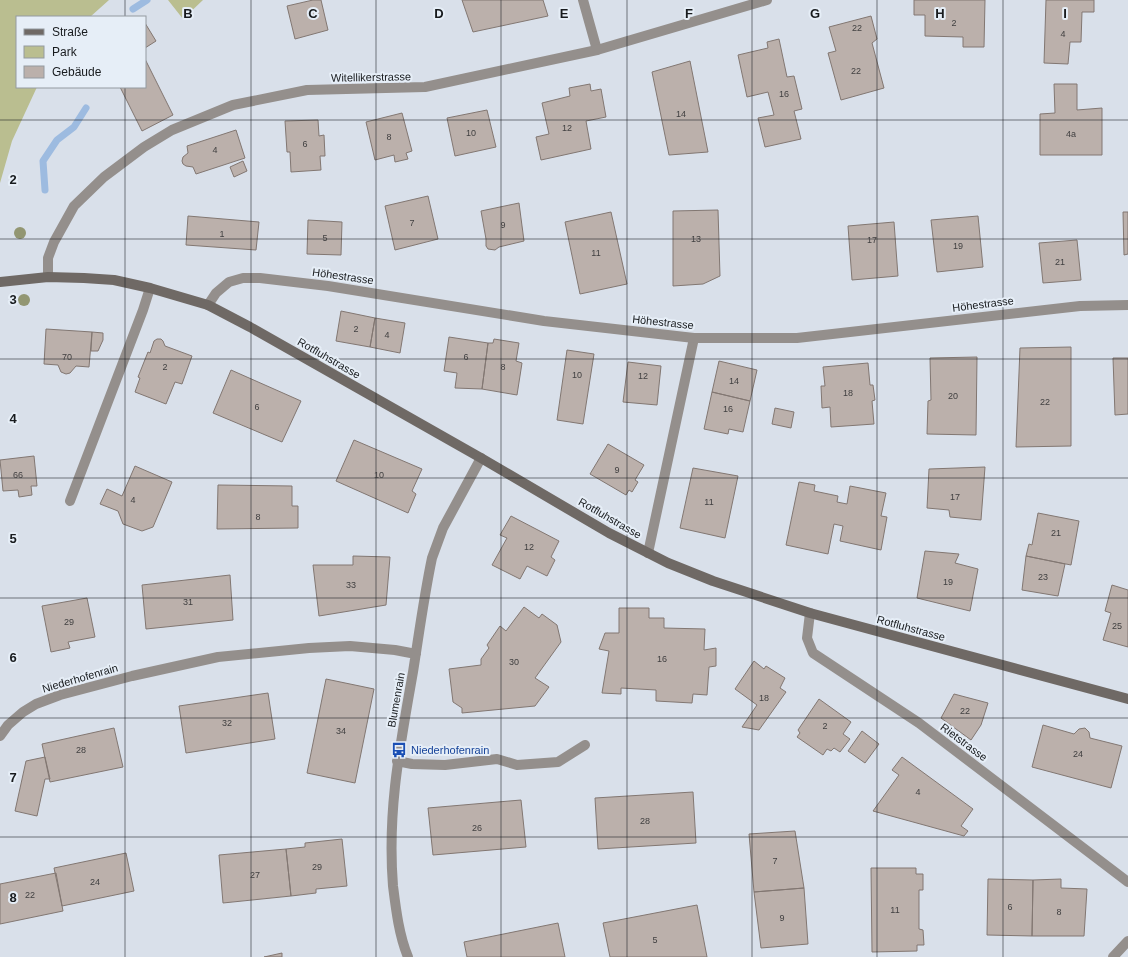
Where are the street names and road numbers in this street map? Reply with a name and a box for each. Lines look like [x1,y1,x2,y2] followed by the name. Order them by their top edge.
[331,70,411,84] street label: Witellikerstrasse
[312,266,374,286] street label: Höhestrasse
[952,294,1014,314] street label: Höhestrasse
[632,313,694,331] street label: Höhestrasse
[296,335,362,381] street label: Rotfluhstrasse
[577,495,643,541] street label: Rotfluhstrasse
[875,613,947,643] street label: Rotfluhstrasse
[41,661,119,695] street label: Niederhofenrain
[385,672,407,728] street label: Blumenrain
[938,721,990,763] street label: Rietstrasse

